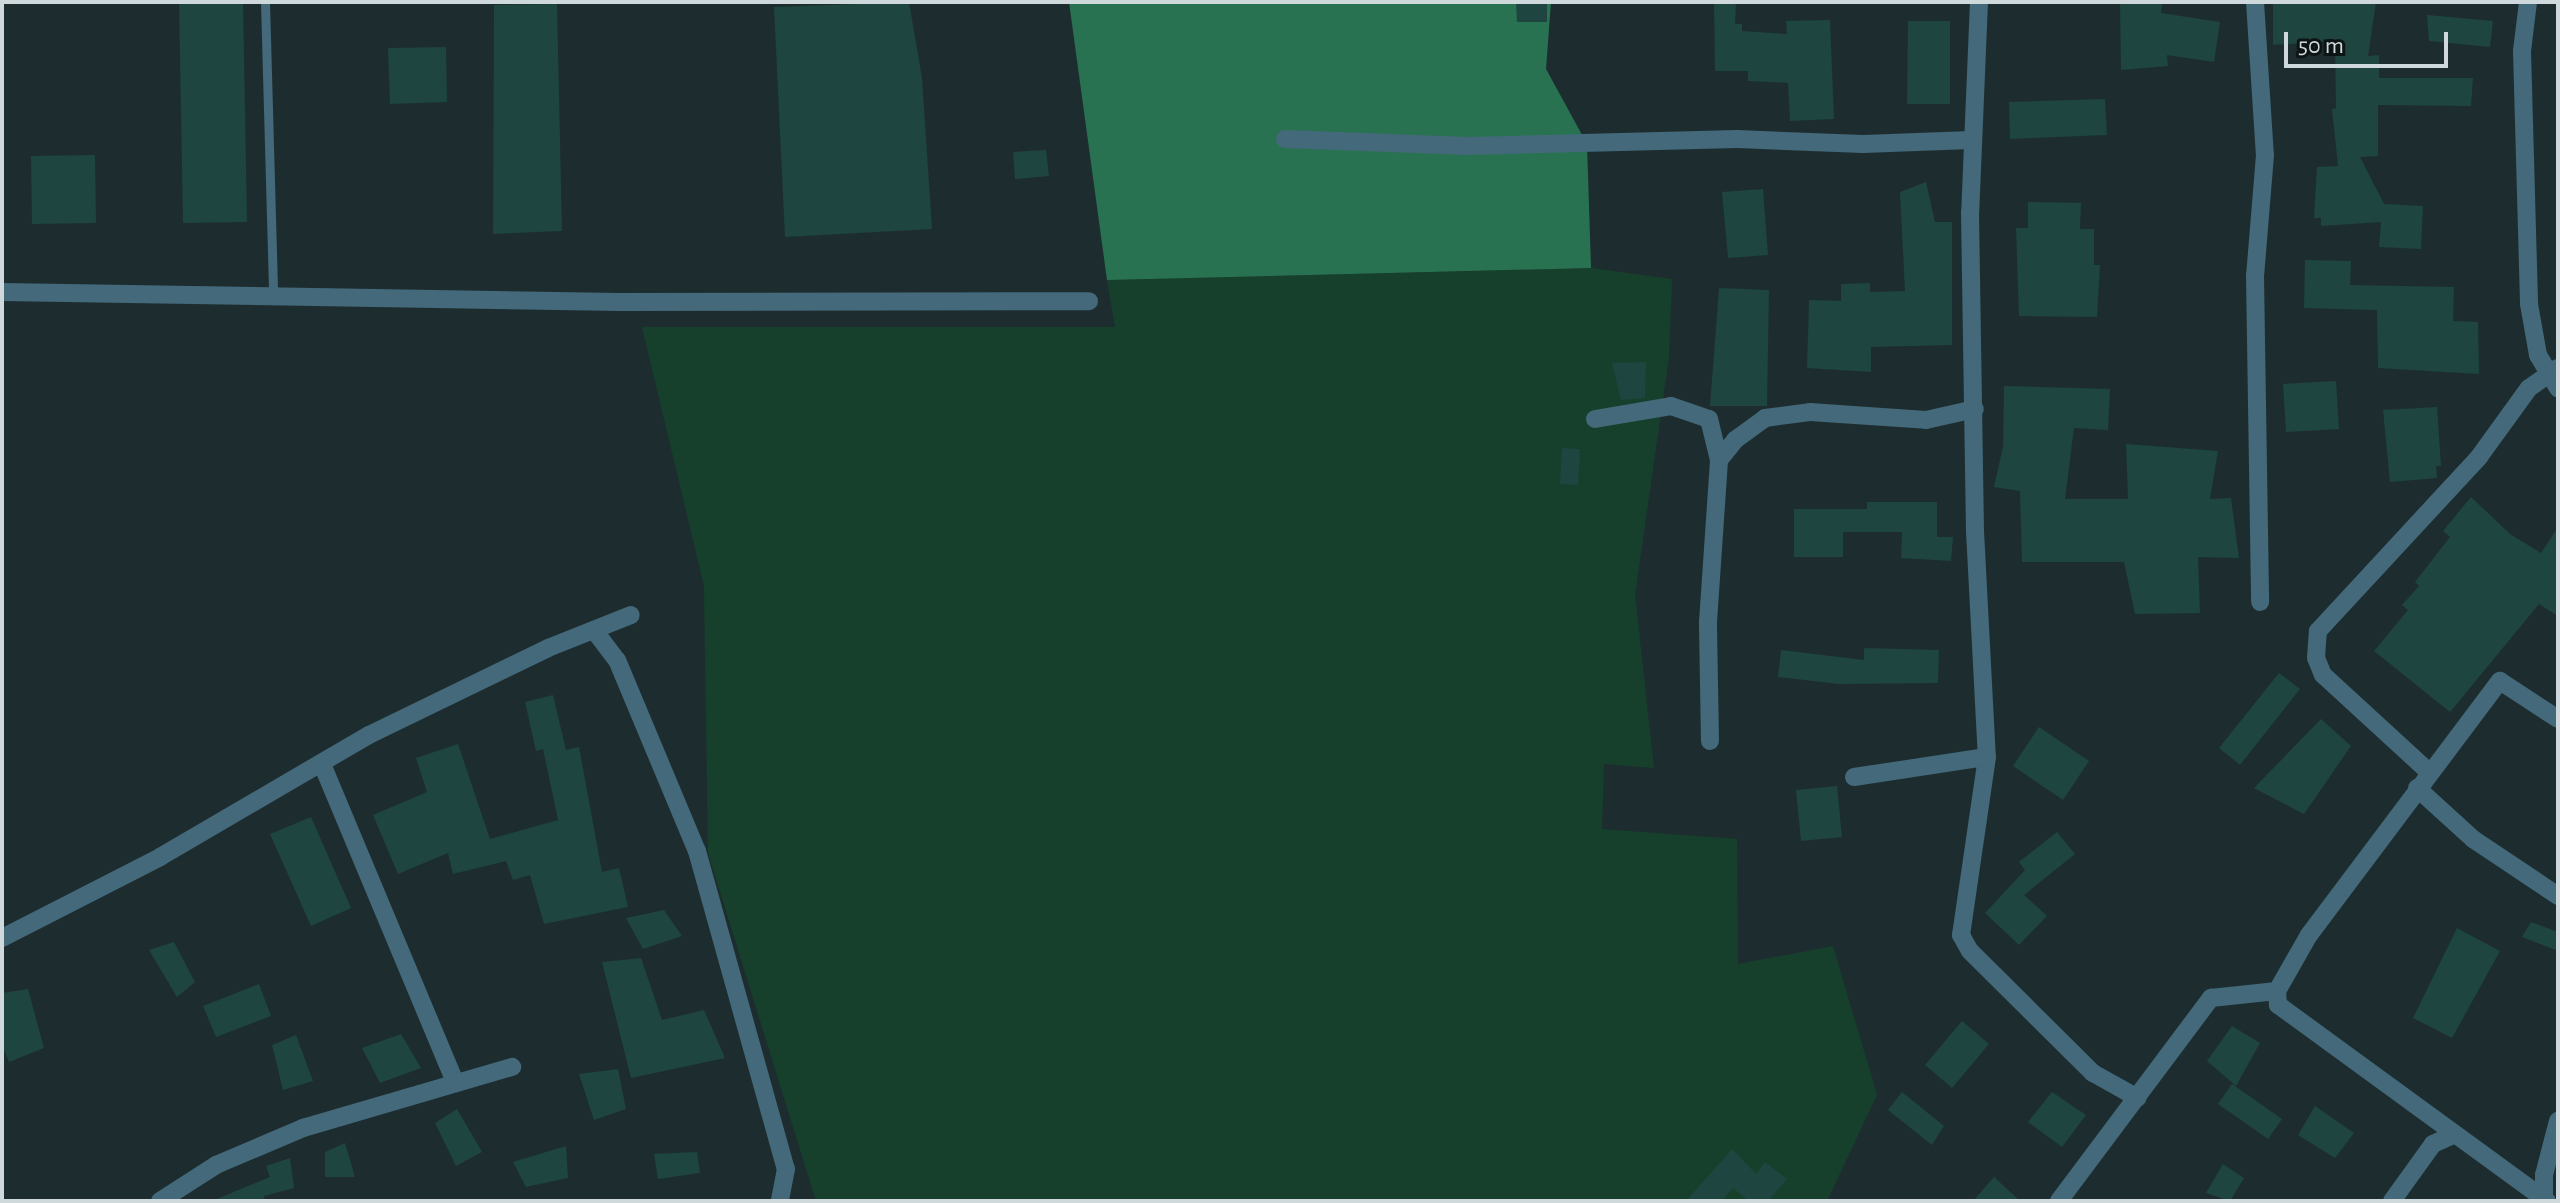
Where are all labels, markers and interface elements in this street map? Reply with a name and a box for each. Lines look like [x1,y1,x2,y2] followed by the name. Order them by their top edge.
[2288,16,2452,66] scale bar
[2298,34,2344,58] text: 50 m

